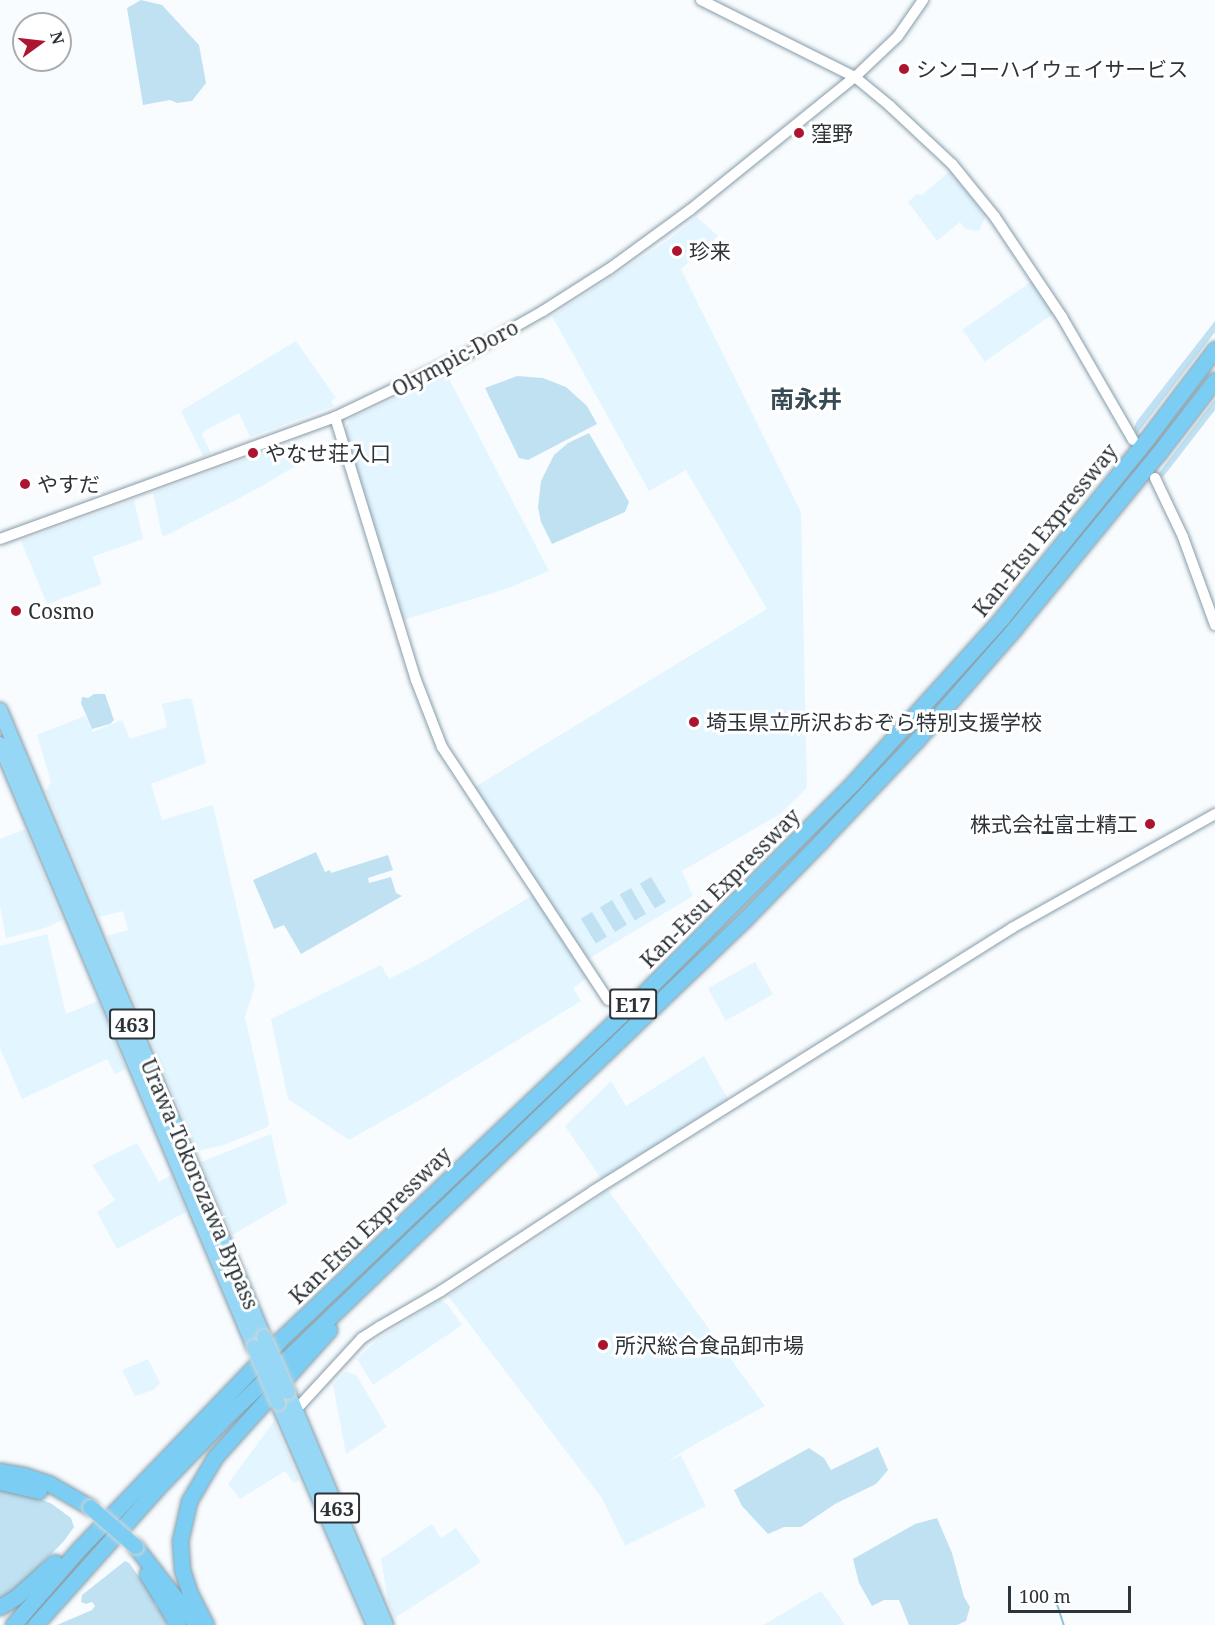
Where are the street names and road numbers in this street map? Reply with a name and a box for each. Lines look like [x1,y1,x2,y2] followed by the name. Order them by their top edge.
[387,314,523,402] street label: Olympic-Doro
[968,439,1122,621] street label: Kan-Etsu Expressway
[635,803,805,973] street label: Kan-Etsu Expressway
[609,987,657,1021] road number: E17
[108,1007,156,1041] road number: 463
[136,1055,264,1313] street label: Urawa-Tokorozawa Bypass
[284,1141,456,1309] street label: Kan-Etsu Expressway
[313,1491,361,1525] road number: 463

